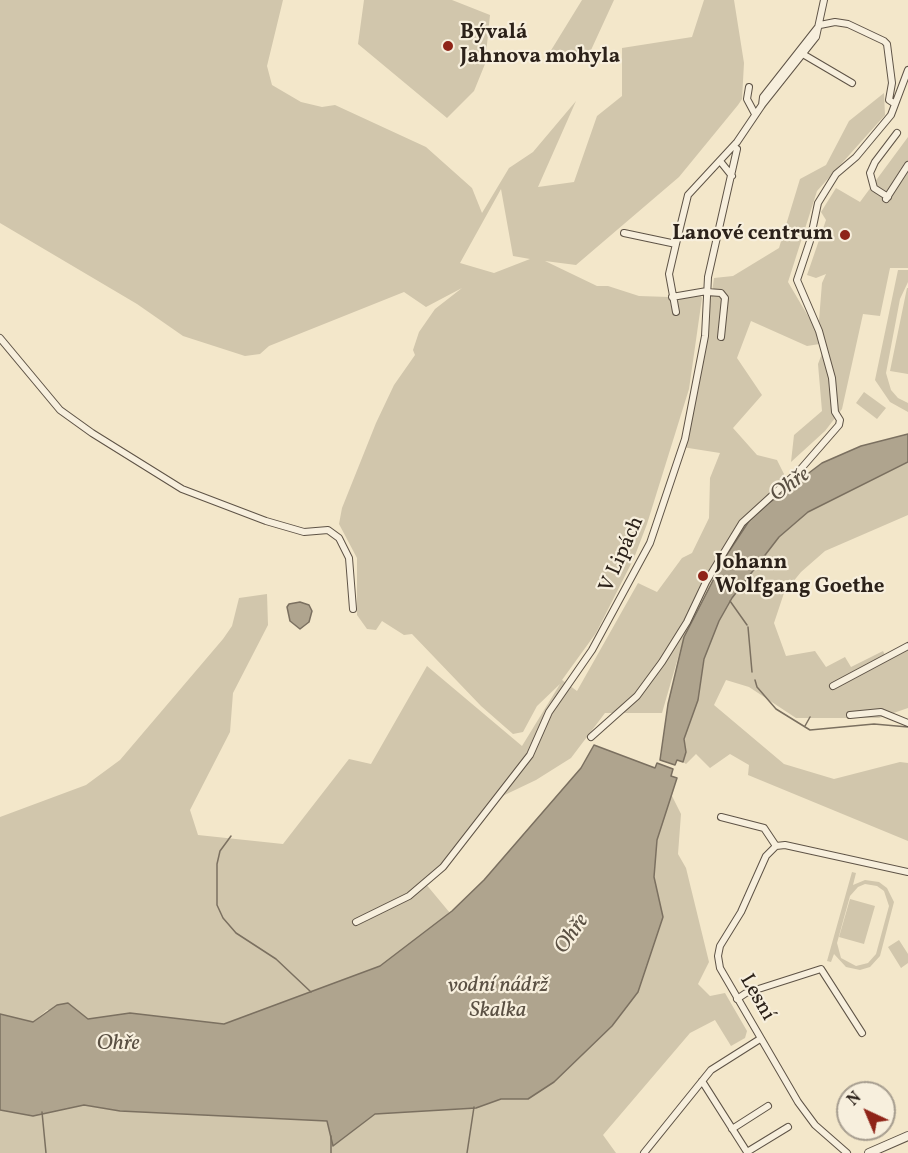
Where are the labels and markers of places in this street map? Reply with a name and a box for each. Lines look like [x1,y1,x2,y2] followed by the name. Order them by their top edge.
[460,21,620,71] place label: Bývalá Jahnova mohyla
[441,39,455,53] marker: Bývalá Jahnova mohyla
[672,222,833,248] place label: Lanové centrum
[838,228,852,242] marker: Lanové centrum
[715,551,884,601] place label: Johann Wolfgang Goethe
[696,569,710,583] marker: Johann Wolfgang Goethe

